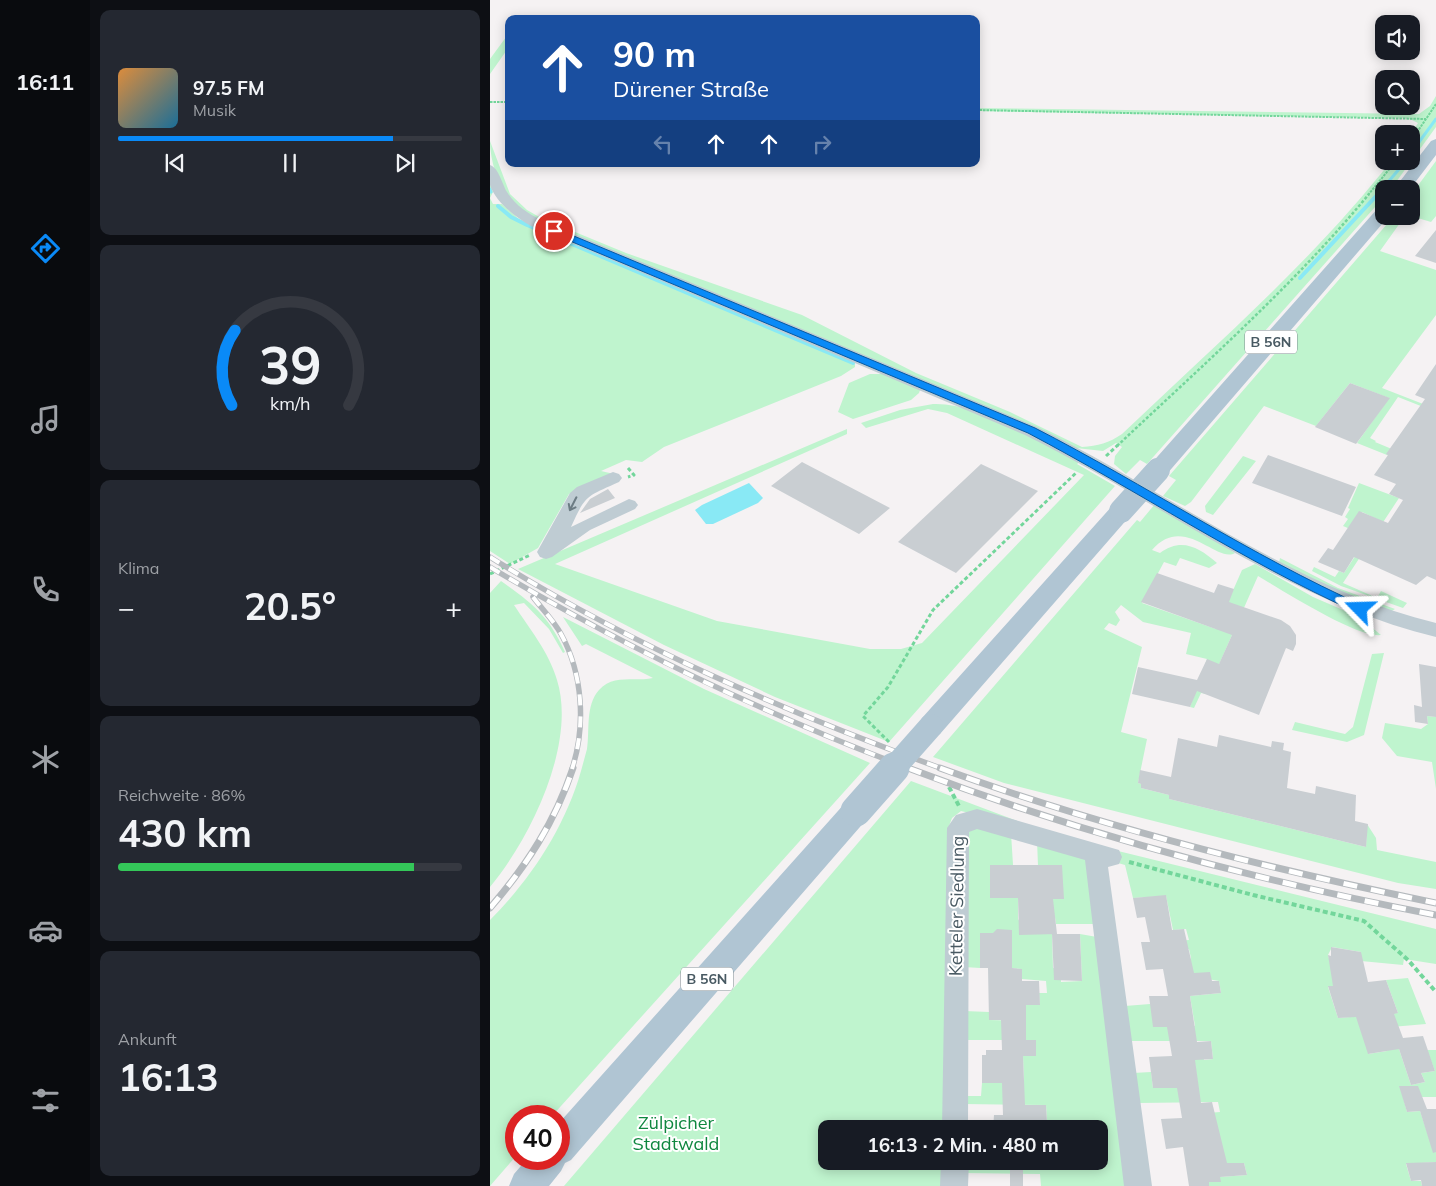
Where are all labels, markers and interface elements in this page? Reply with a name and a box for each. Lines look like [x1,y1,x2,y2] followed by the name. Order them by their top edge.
[1375,15,1420,225] map controls
[1375,15,1420,60] button: sound
[613,32,696,76] text: 90 m
[530,35,595,100] icon: ahead
[16,68,74,96] text: 16:11
[1375,70,1420,115] button: search
[613,75,769,103] text: Dürener Straße
[193,76,265,100] text: 97.5 FM
[193,100,236,120] text: Musik
[1375,125,1420,170] button: +
[649,130,677,158] icon: left
[702,130,730,158] icon: ahead
[755,130,783,158] icon: ahead
[808,130,836,158] icon: right
[161,149,189,177] icon: previous
[276,149,304,177] icon: pause
[391,149,419,177] icon: next
[1375,180,1420,225] button: −
[533,210,575,252] pin
[540,217,568,245] icon: arrive
[28,231,63,266] icon: directions
[1245,331,1297,354] road number: B 56N
[259,332,321,397] text: 39
[270,392,310,414] text: km/h
[28,402,63,437] icon: music
[568,496,578,511] one-way arrow
[118,558,159,578] text: Klima
[28,572,63,607] icon: phone
[244,582,336,630] text: 20.5°
[1333,582,1385,634] position arrow
[118,590,135,625] text: −
[445,590,462,625] text: +
[28,742,63,777] icon: climate
[118,785,245,805] text: Reichweite · 86%
[118,809,252,857] text: 430 km
[944,836,969,976] street label: Ketteler Siedlung
[28,913,63,948] icon: car
[681,968,733,991] road number: B 56N
[118,1029,177,1049] text: Ankunft
[118,1053,219,1101] text: 16:13
[28,1083,63,1118] icon: filters
[505,1105,570,1170] speed limit sign: 40
[633,1111,719,1155] park label: Zülpicher Stadtwald
[867,1133,1059,1157] text: 16:13 · 2 Min. · 480 m

